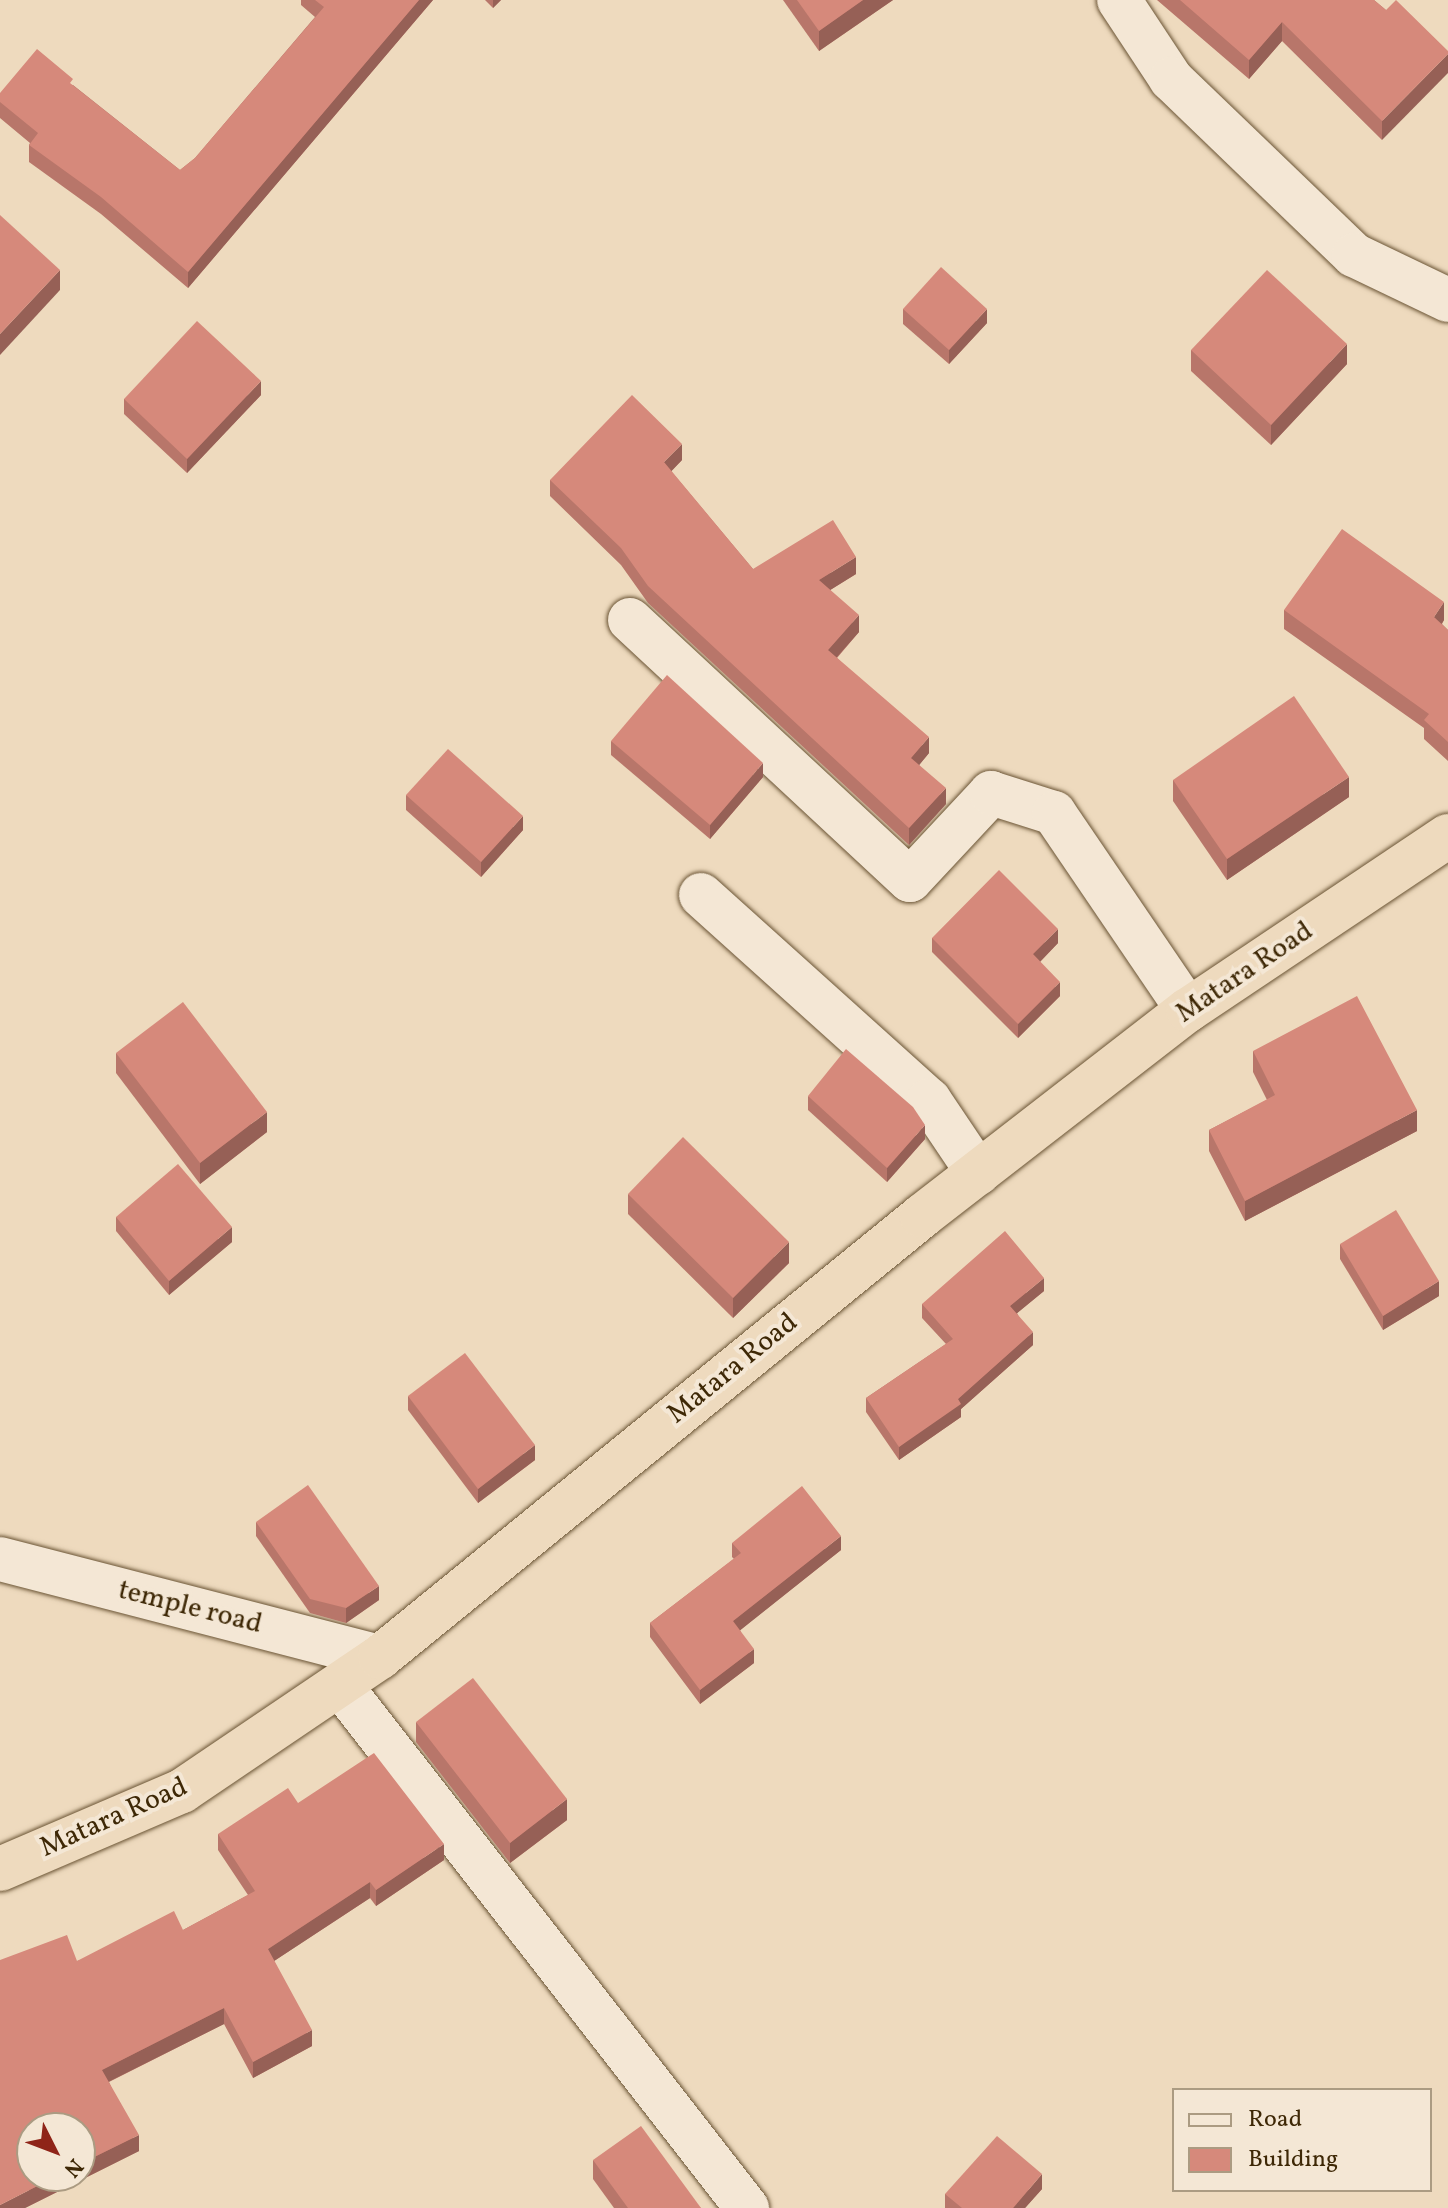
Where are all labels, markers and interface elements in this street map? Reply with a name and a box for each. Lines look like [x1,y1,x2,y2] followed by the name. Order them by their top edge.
[1170,915,1320,1031] street label: Matara Road
[661,1306,805,1432] street label: Matara Road
[115,1574,265,1642] street label: temple road
[35,1771,193,1865] street label: Matara Road
[1172,2088,1432,2192] legend
[1248,2103,1302,2137] text: Road
[16,2112,96,2192] north arrow
[1248,2143,1338,2177] text: Building
[56,2151,90,2183] text: N

